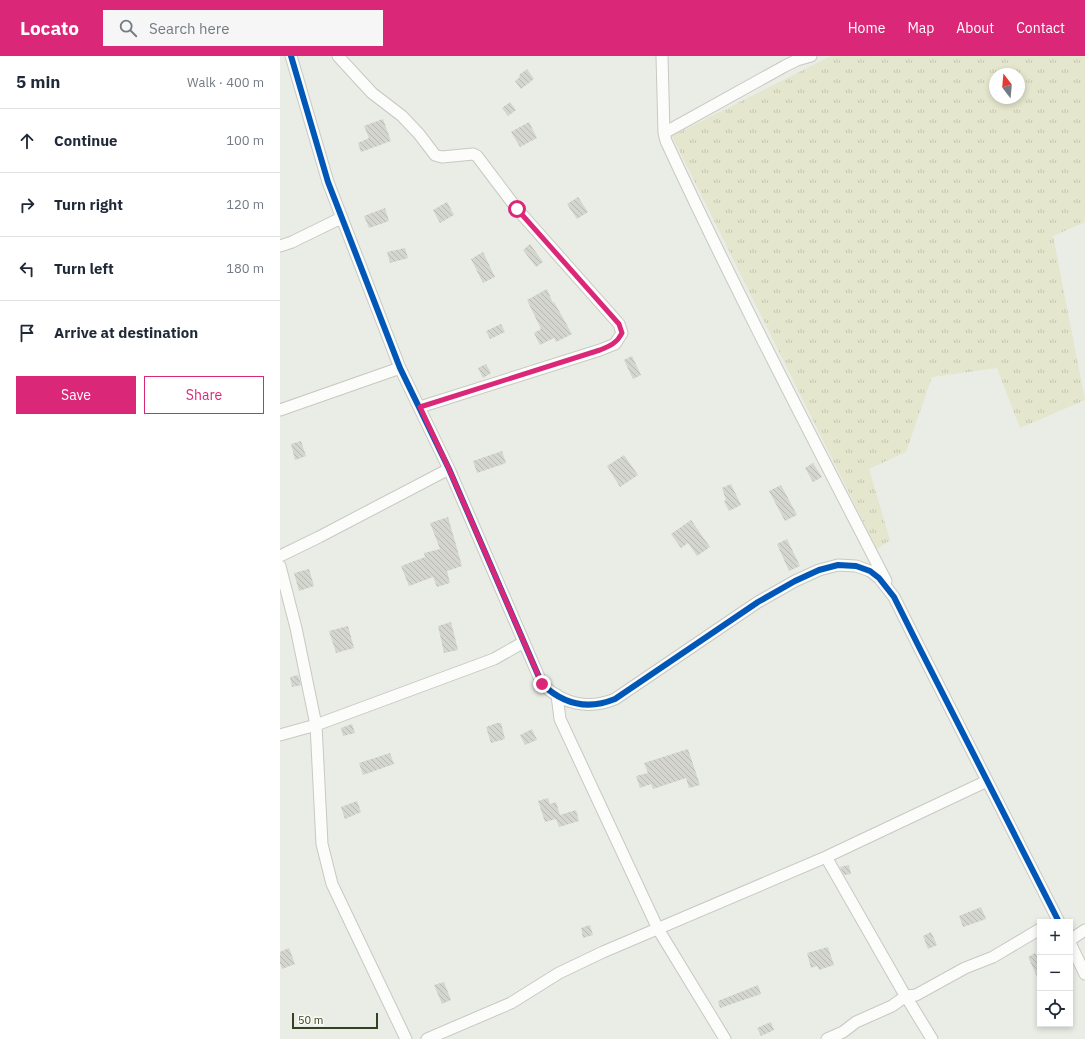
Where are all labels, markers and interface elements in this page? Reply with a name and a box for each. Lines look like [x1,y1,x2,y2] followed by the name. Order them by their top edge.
[103,10,383,46] search box
[20,16,79,40] text: Locato
[117,17,139,39] icon: search
[149,19,229,38] text: Search here
[848,19,885,37] text: Home
[907,19,934,37] text: Map
[956,19,994,37] text: About
[1016,19,1065,37] text: Contact
[989,68,1025,104] north arrow
[16,71,60,93] text: 5 min
[187,74,264,91] text: Walk · 400 m
[16,130,38,152] icon: ahead
[54,131,118,150] text: Continue
[226,132,264,149] text: 100 m
[16,194,38,216] icon: right
[54,195,123,214] text: Turn right
[226,196,264,213] text: 120 m
[508,200,526,218] route start
[16,258,38,280] icon: left
[54,259,114,278] text: Turn left
[226,260,264,277] text: 180 m
[16,322,38,344] icon: arrive
[54,323,198,342] text: Arrive at destination
[16,376,136,414] button: Save
[144,376,264,414] button: Share
[533,675,551,693] route end
[1037,919,1073,1027] map controls
[1037,919,1073,955] button: +
[1037,955,1073,991] button: −
[1037,991,1073,1027] button: locate
[292,1011,378,1030] scale bar
[298,1013,323,1027] text: 50 m

